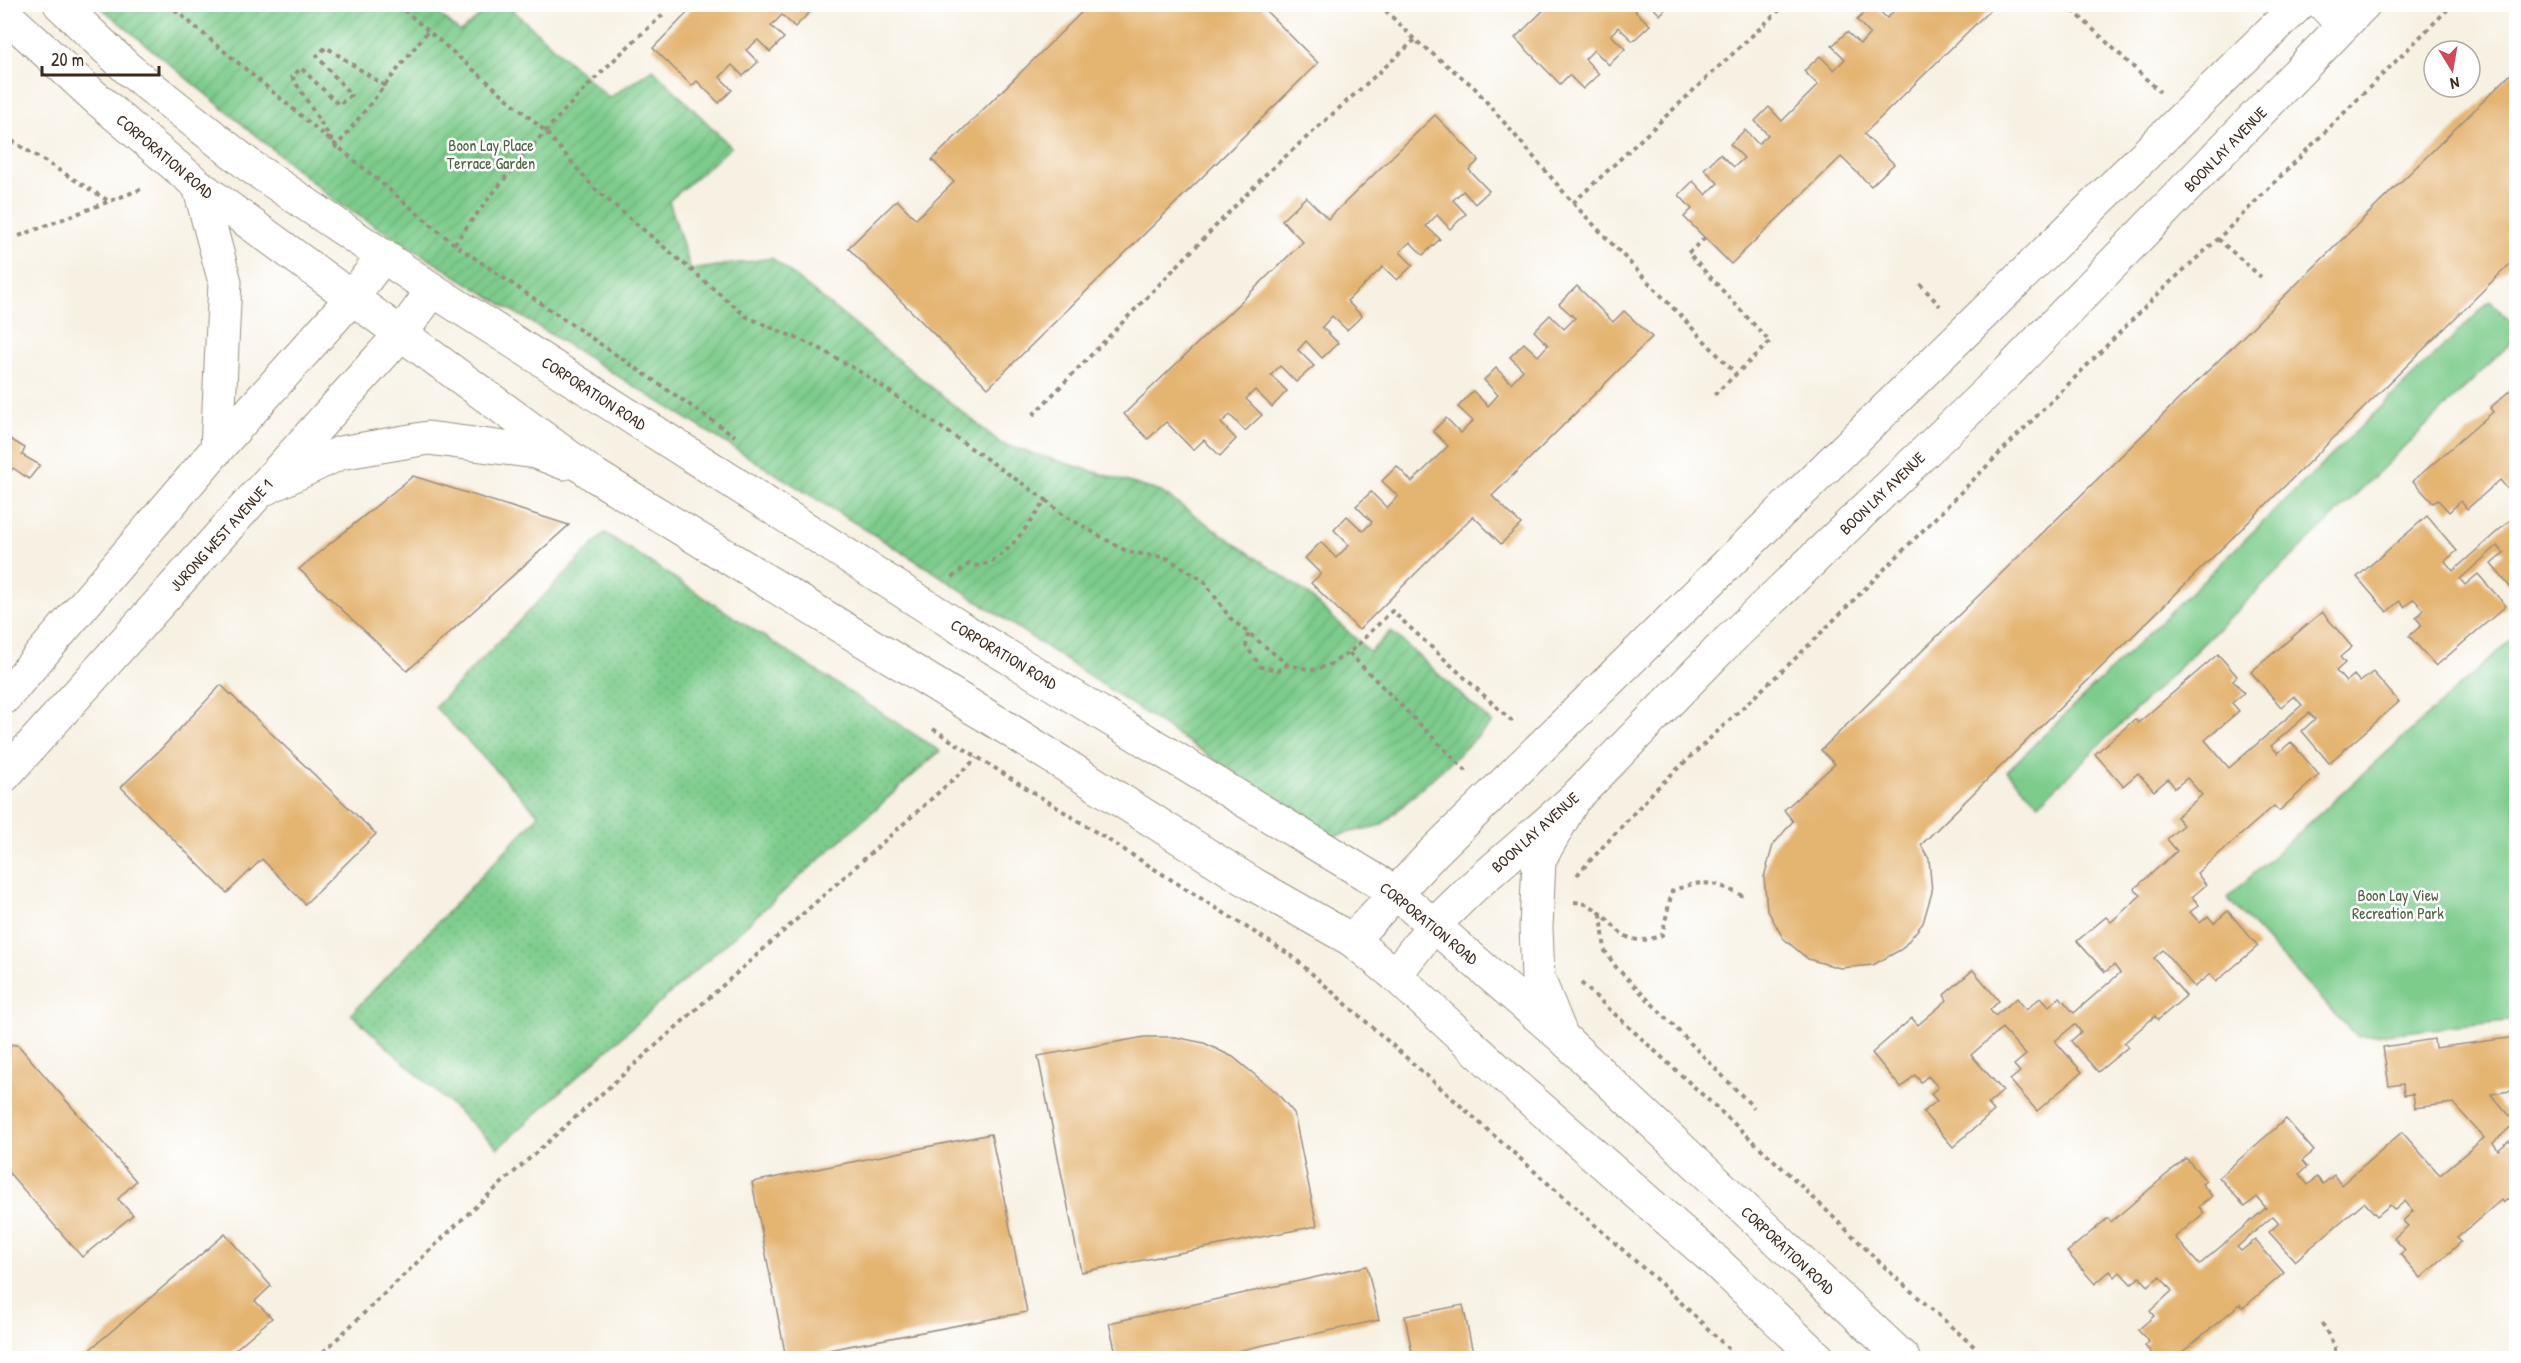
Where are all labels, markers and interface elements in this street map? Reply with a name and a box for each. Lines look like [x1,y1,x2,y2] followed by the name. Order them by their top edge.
[42,39,159,77] scale bar
[2422,39,2482,99] north arrow
[51,47,84,72] text: 20 m
[2448,72,2461,95] text: N
[2179,101,2271,197] street label: BOON LAY AVENUE
[112,109,219,203] street label: CORPORATION ROAD
[447,134,535,174] park label: Boon Lay Place Terrace Garden
[537,351,651,435] street label: CORPORATION ROAD
[1834,447,1930,539] street label: BOON LAY AVENUE
[165,474,277,596] street label: JURONG WEST AVENUE 1
[947,614,1062,695] street label: CORPORATION ROAD
[1486,787,1584,877] street label: BOON LAY AVENUE
[1375,877,1483,970] street label: CORPORATION ROAD
[2352,884,2444,924] park label: Boon Lay View Recreation Park
[1736,1201,1840,1299] street label: CORPORATION ROAD

